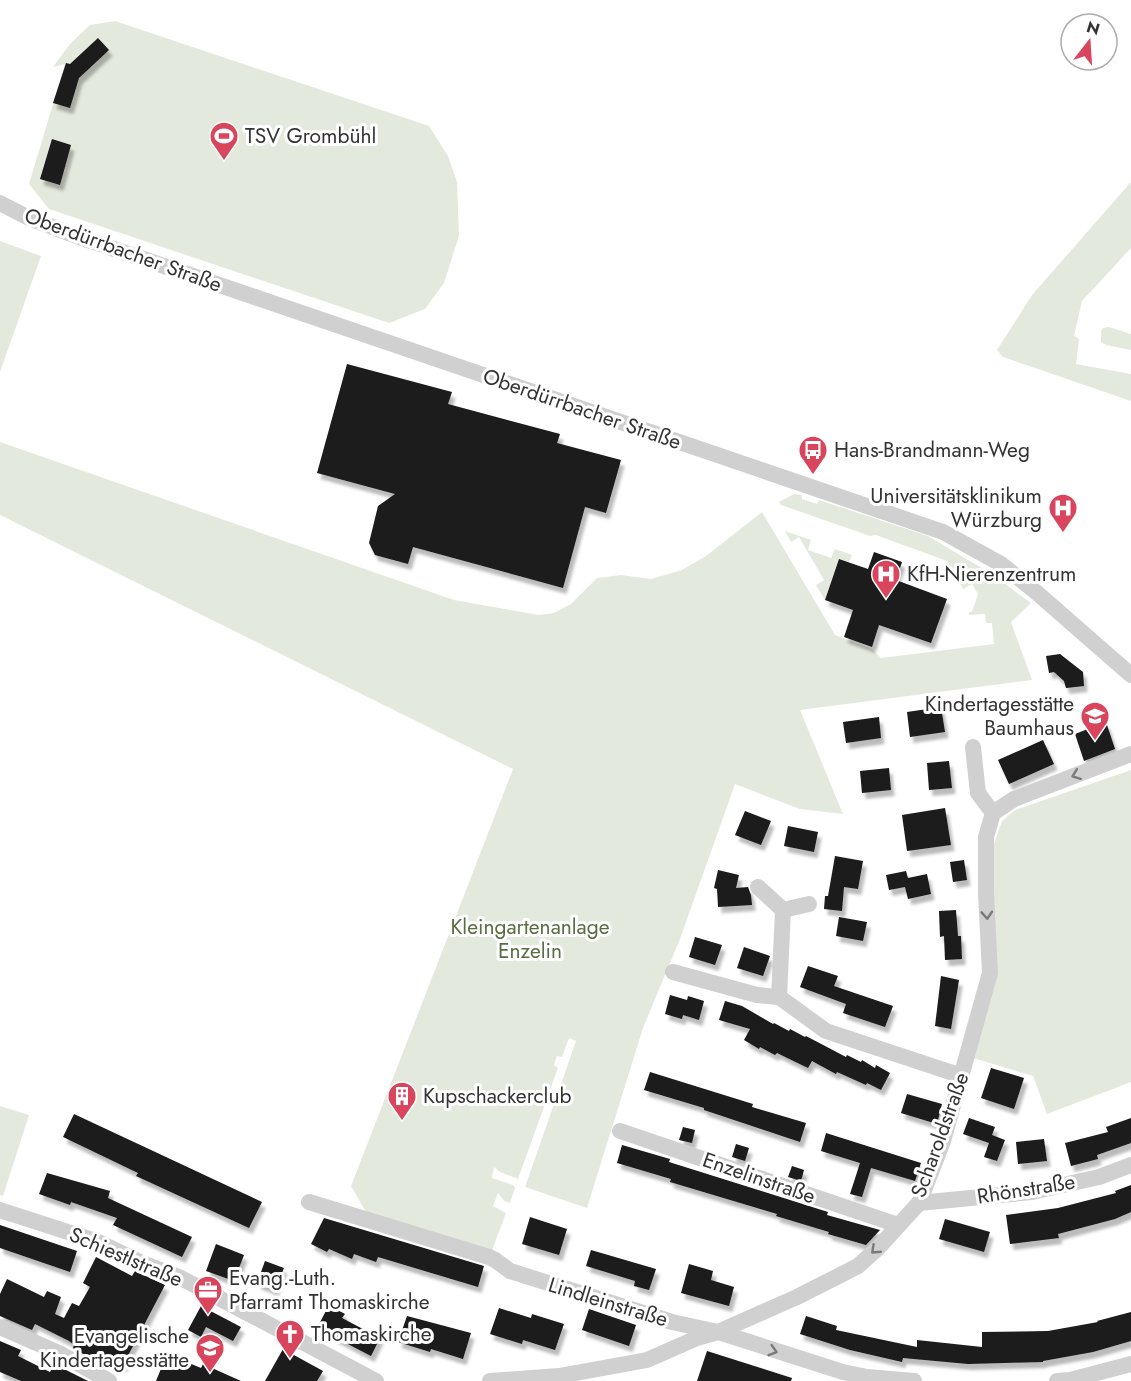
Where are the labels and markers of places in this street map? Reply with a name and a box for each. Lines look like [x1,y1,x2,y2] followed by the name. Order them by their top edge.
[208,120,240,162] sports icon: TSV Grombühl
[245,121,376,151] place label: TSV Grombühl
[797,434,829,476] bus stop icon: Hans-Brandmann-Weg
[834,435,1030,465] place label: Hans-Brandmann-Weg
[870,481,1042,535] place label: Universitätsklinikum Würzburg
[1047,492,1079,534] hospital icon: Universitätsklinikum Würzburg
[870,558,902,600] hospital icon: KfH-Nierenzentrum
[907,559,1076,589] place label: KfH-Nierenzentrum
[925,689,1074,743] place label: Kindertagesstätte Baumhaus
[1079,700,1111,742] school or university icon: Kindertagesstätte Baumhaus
[386,1080,418,1122] building icon: Kupschackerclub
[423,1081,571,1111] place label: Kupschackerclub
[229,1263,430,1317] place label: Evang.-Luth. Pfarramt Thomaskirche
[192,1274,224,1316] office icon: Evang.-Luth. Pfarramt Thomaskirche
[274,1318,306,1360] church icon: Thomaskirche
[311,1319,432,1349] place label: Thomaskirche
[40,1321,189,1375] place label: Evangelische Kindertagesstätte
[194,1332,226,1374] school or university icon: Evangelische Kindertagesstätte

